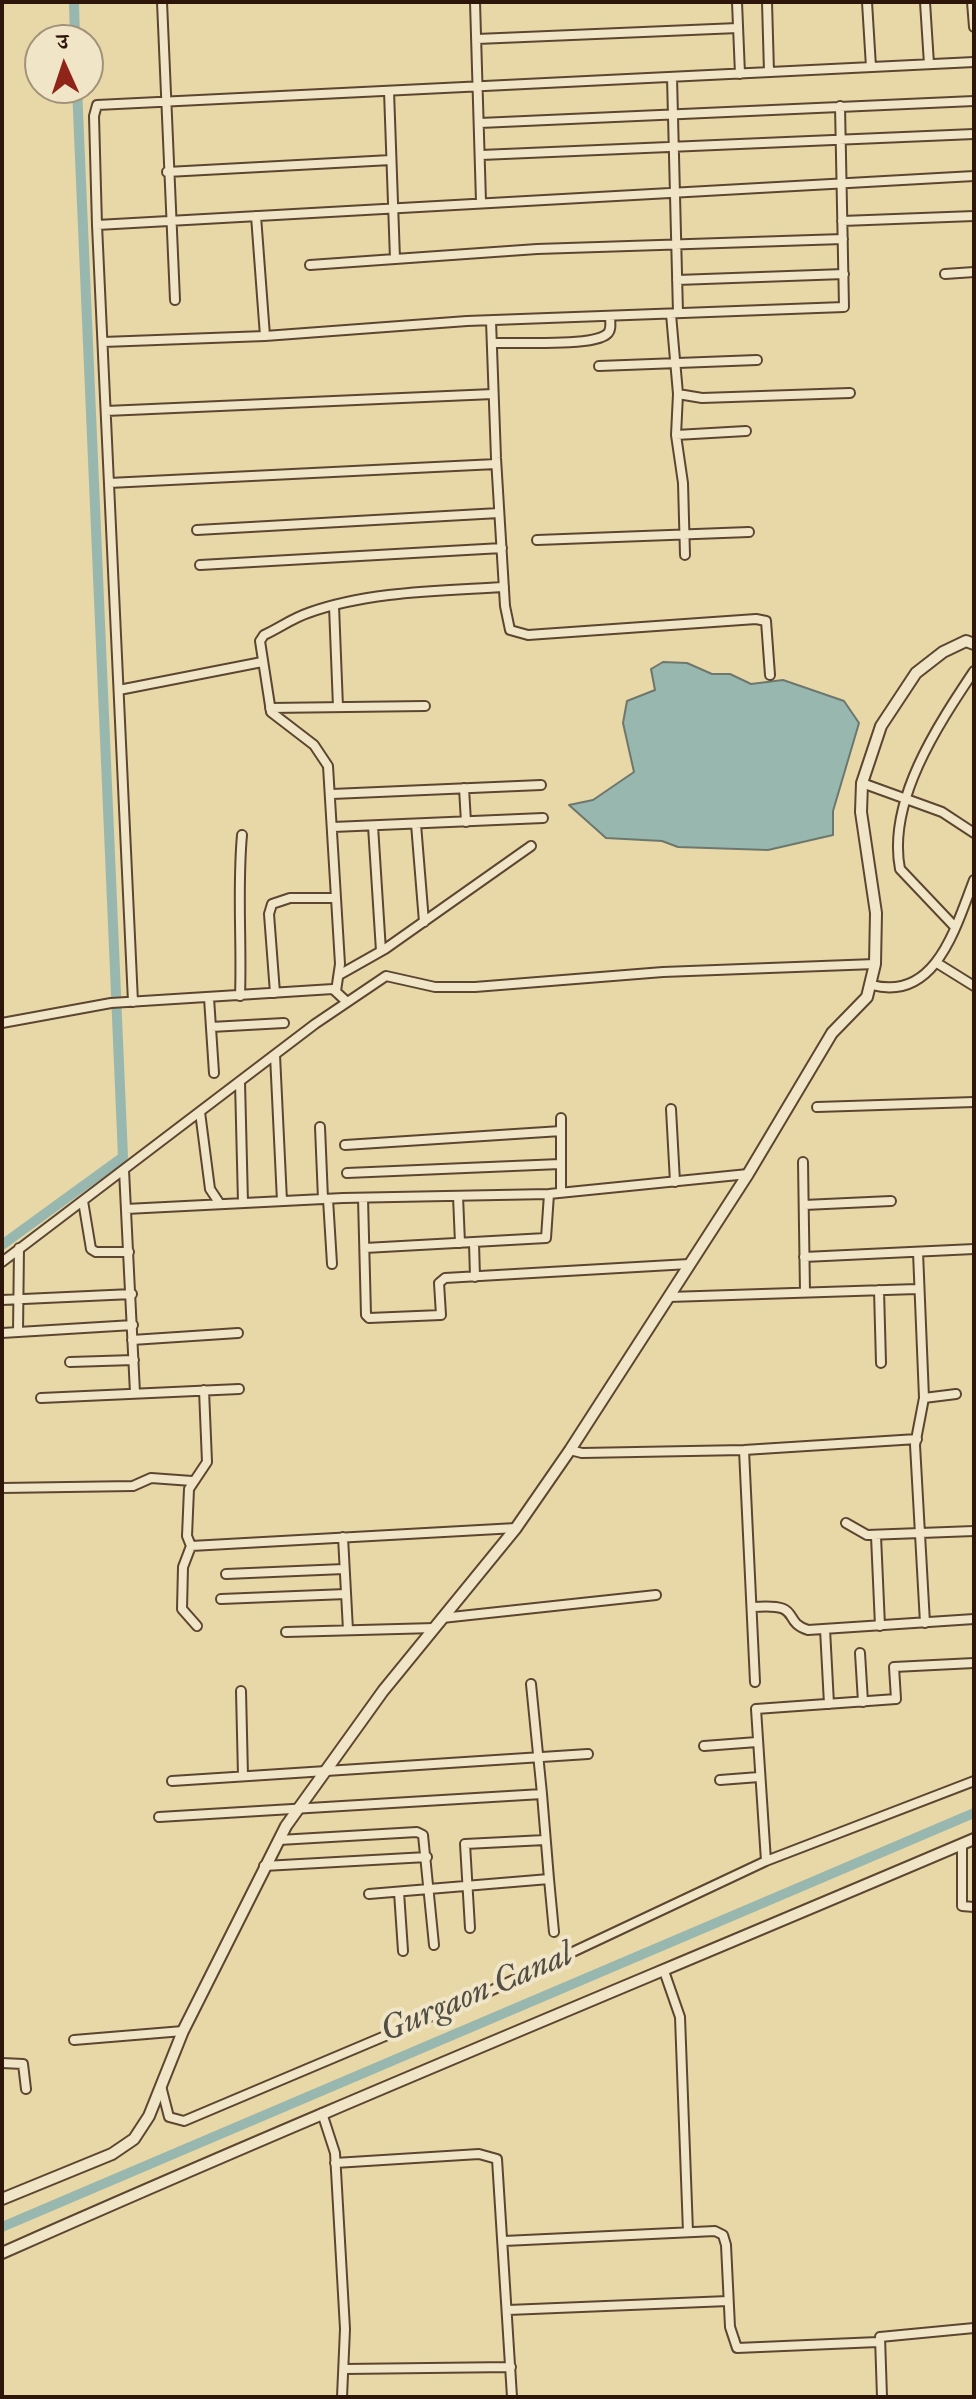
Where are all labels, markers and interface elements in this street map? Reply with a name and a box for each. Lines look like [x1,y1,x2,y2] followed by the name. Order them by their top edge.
[24,24,104,104] north arrow
[57,28,69,55] text: उ
[375,1935,579,2053] water label: Gurgaon Canal

